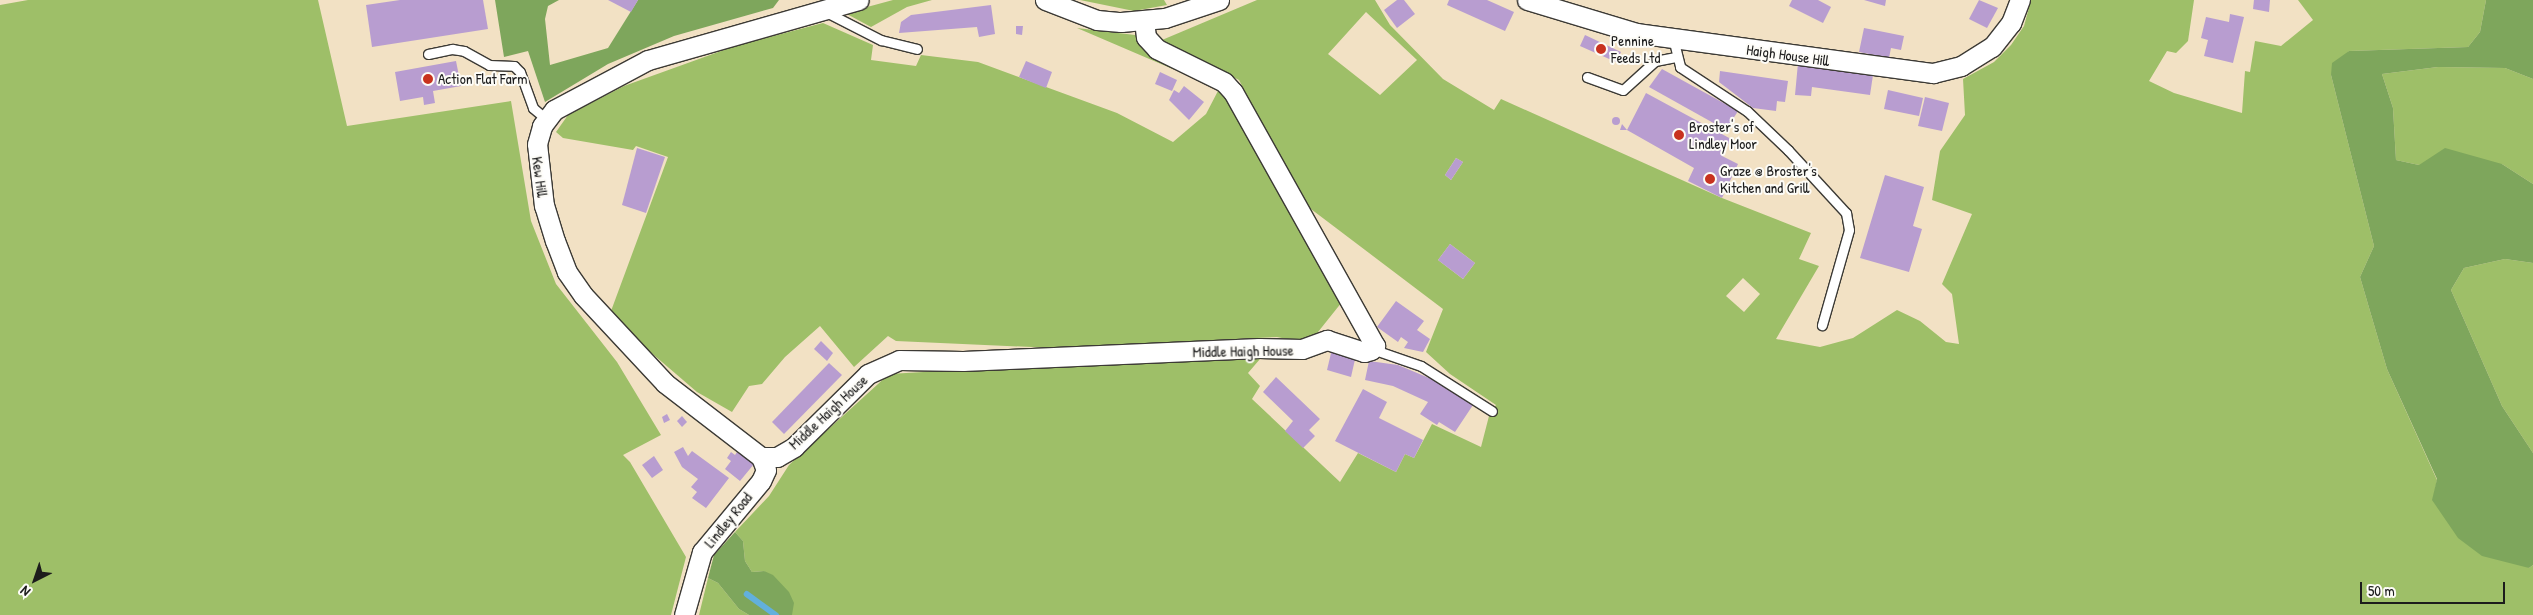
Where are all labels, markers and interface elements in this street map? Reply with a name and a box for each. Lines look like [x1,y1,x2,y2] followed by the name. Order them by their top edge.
[1611,31,1660,66] place label: Pennine Feeds Ltd
[1745,40,1831,70] street label: Haigh House Hill
[1595,43,1607,55] marker: Pennine Feeds Ltd
[438,70,528,88] place label: Action Flat Farm
[422,73,434,85] marker: Action Flat Farm
[1689,117,1757,152] place label: Broster's of Lindley Moor
[1673,129,1685,141] marker: Broster's of Lindley Moor
[528,155,552,199] street label: Kew Hill
[1720,161,1817,196] place label: Graze @ Broster's Kitchen and Grill
[1704,173,1716,185] marker: Graze @ Broster's Kitchen and Grill
[1192,341,1294,361] street label: Middle Haigh House
[785,371,871,453] street label: Middle Haigh House
[700,489,756,551] street label: Lindley Road
[10,555,60,605] north arrow
[2363,572,2508,604] scale bar
[2368,580,2395,601] text: 50 m
[16,582,34,601] text: N

